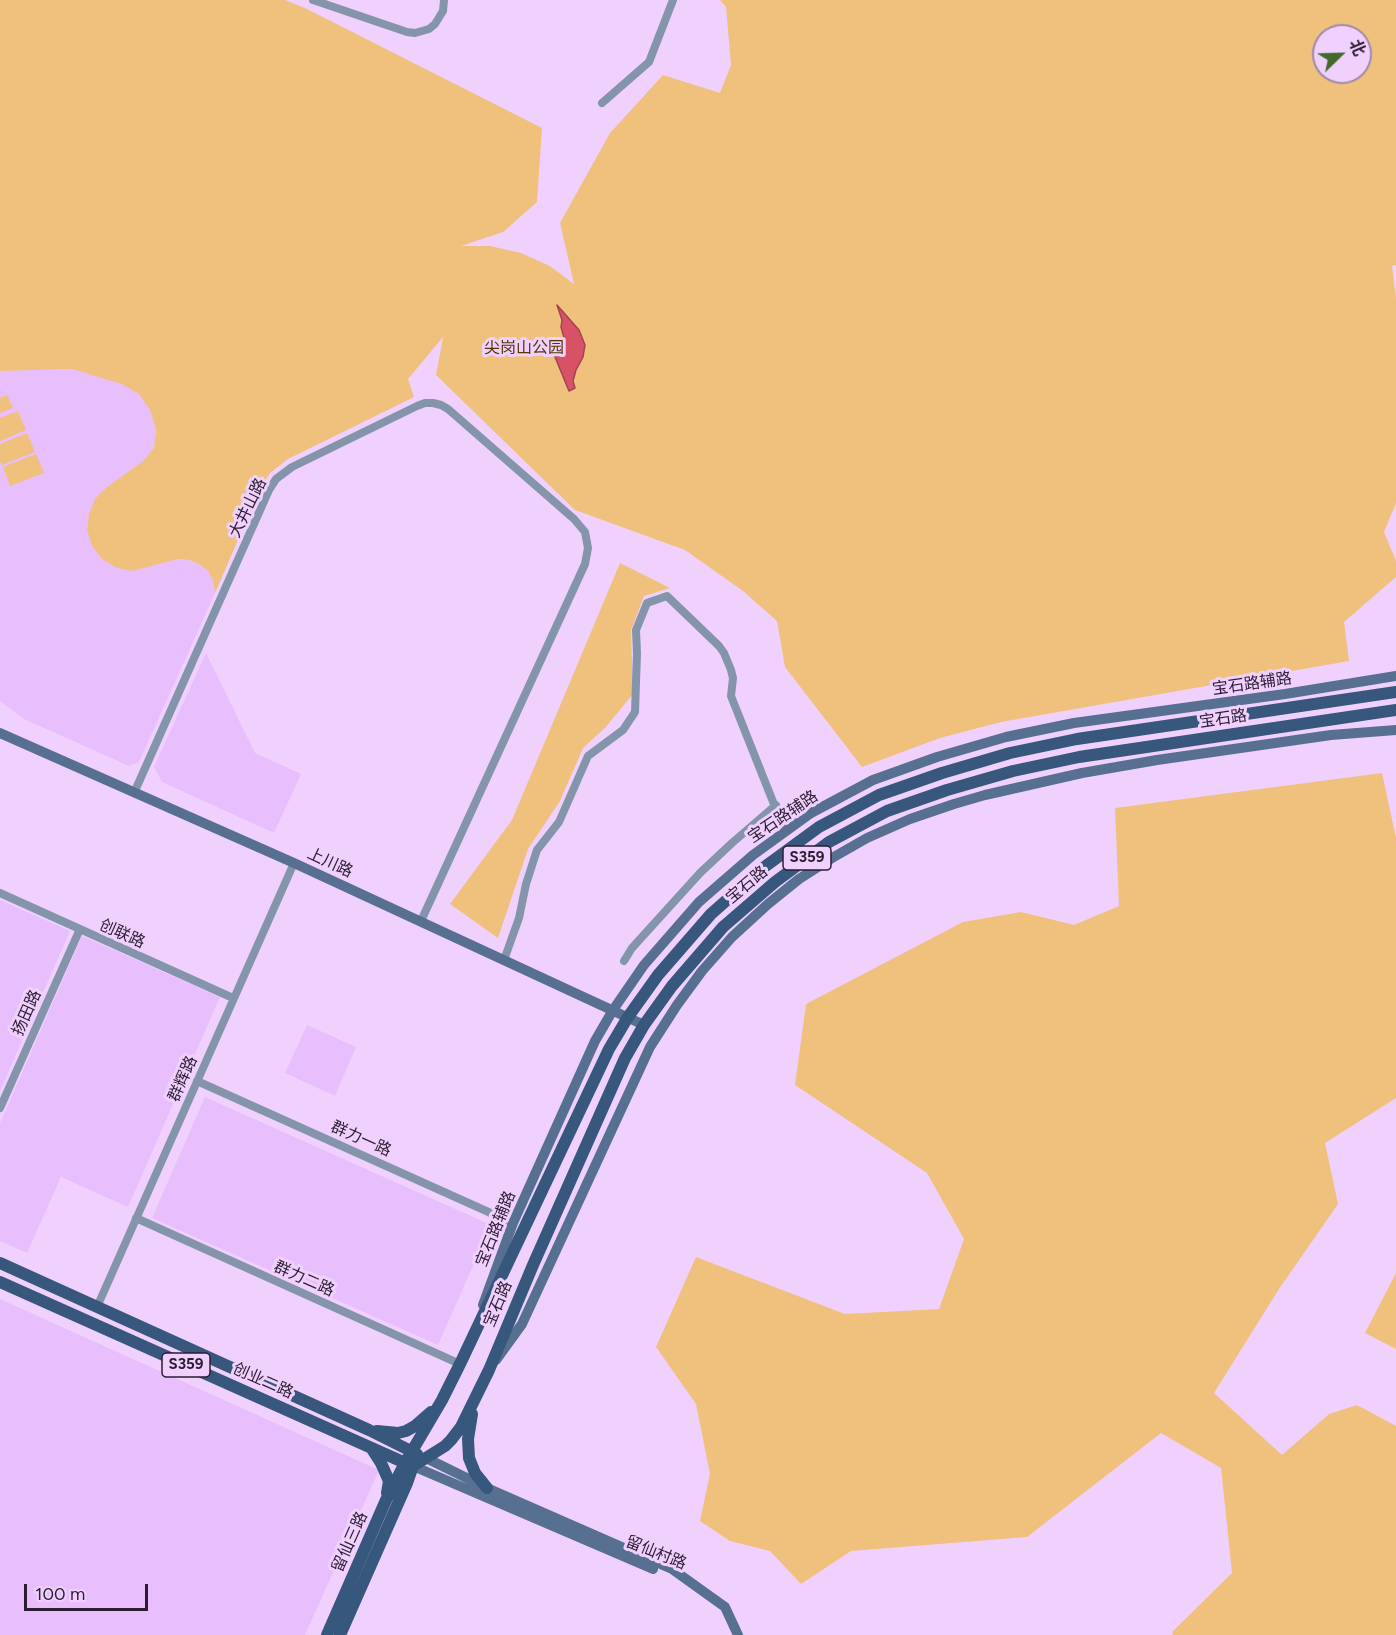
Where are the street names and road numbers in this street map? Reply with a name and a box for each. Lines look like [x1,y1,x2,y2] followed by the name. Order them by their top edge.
[225,475,271,541] street label: 大井山路
[1211,669,1293,699] street label: 宝石路辅路
[1198,706,1248,732] street label: 宝石路
[744,787,822,847] street label: 宝石路辅路
[304,844,356,882] street label: 上川路
[783,846,831,870] road number: S359
[722,862,772,908] street label: 宝石路
[96,915,148,953] street label: 创联路
[8,987,46,1039] street label: 扬田路
[164,1053,202,1105] street label: 群辉路
[328,1117,394,1161] street label: 群力一路
[472,1188,520,1270] street label: 宝石路辅路
[271,1257,337,1301] street label: 群力二路
[480,1278,516,1330] street label: 宝石路
[162,1353,210,1377] road number: S359
[230,1359,296,1403] street label: 创业二路
[328,1509,372,1575] street label: 留仙三路
[623,1532,689,1574] street label: 留仙村路

